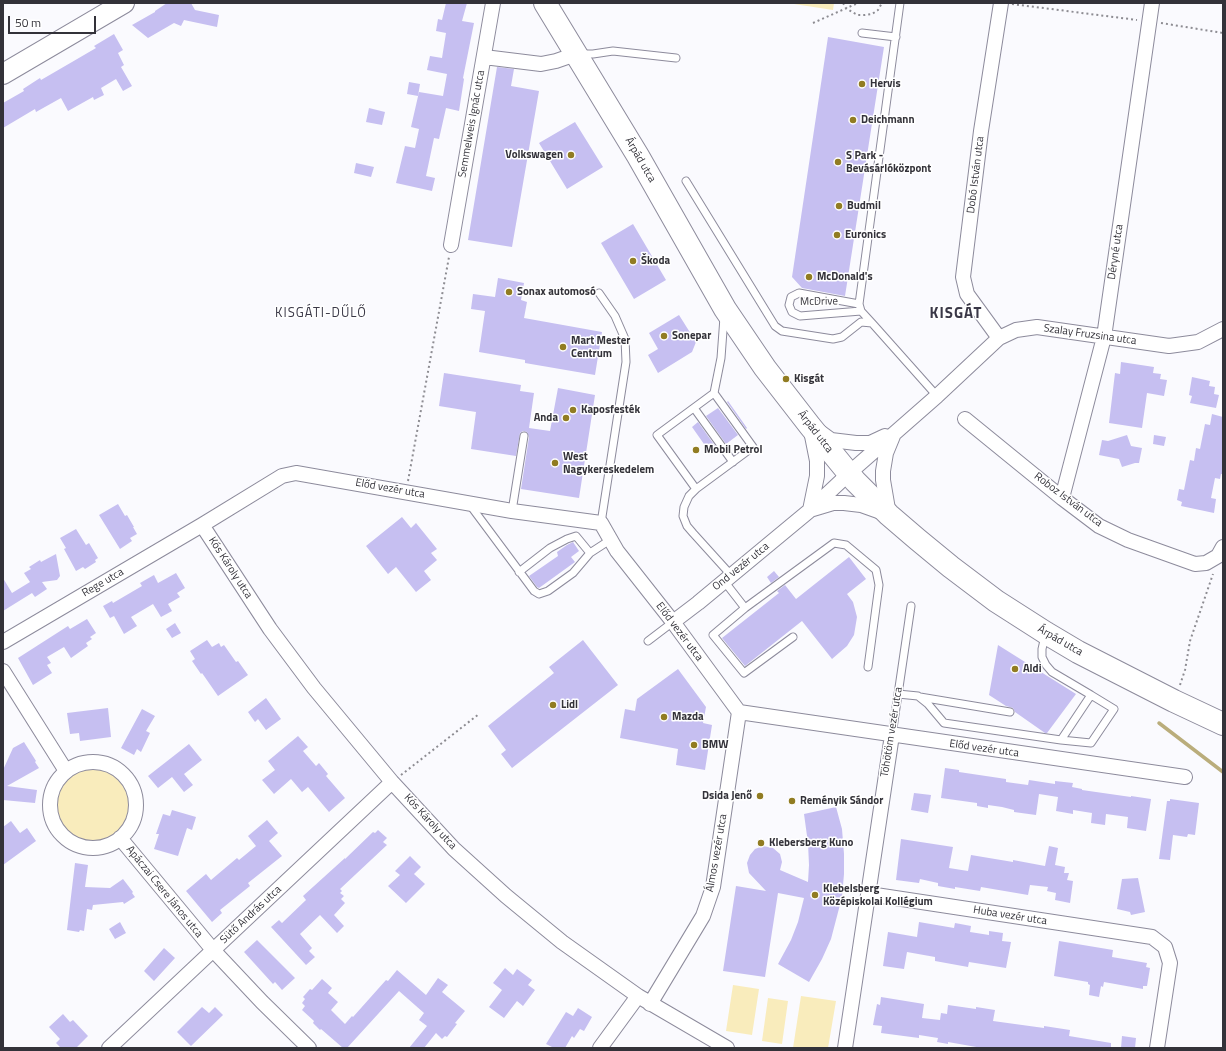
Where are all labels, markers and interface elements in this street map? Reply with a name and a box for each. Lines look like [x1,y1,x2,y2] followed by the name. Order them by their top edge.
[10,8,98,34] scale bar
[15,13,41,32] text: 50 m
[456,69,488,179] street label: Semmelweis Ignác utca
[870,77,901,91] place label: Hervis
[857,79,867,89] marker: Hervis
[861,113,914,127] place label: Deichmann
[848,115,858,125] marker: Deichmann
[622,135,658,185] street label: Árpád utca
[965,136,987,214] street label: Dobó István utca
[505,148,563,162] place label: Volkswagen
[846,149,931,175] place label: S Park - Bevásárlóközpont
[566,150,576,160] marker: Volkswagen
[833,157,843,167] marker: S Park - Bevásárlóközpont
[847,199,881,213] place label: Budmil
[834,201,844,211] marker: Budmil
[1106,224,1126,280] street label: Déryné utca
[845,228,886,242] place label: Euronics
[832,230,842,240] marker: Euronics
[641,254,670,268] place label: Škoda
[628,256,638,266] marker: Škoda
[817,270,873,284] place label: McDonald's
[804,272,814,282] marker: McDonald's
[517,285,596,299] place label: Sonax automosó
[504,287,514,297] marker: Sonax automosó
[800,295,838,309] street label: McDrive
[930,305,982,323] district label: KISGÁT
[275,306,367,322] district label: KISGÁTI-DŰLŐ
[1043,322,1137,348] street label: Szalay Fruzsina utca
[672,329,711,343] place label: Sonepar
[659,331,669,341] marker: Sonepar
[571,334,630,360] place label: Mart Mester Centrum
[558,342,568,352] marker: Mart Mester Centrum
[794,372,824,386] place label: Kisgát
[781,374,791,384] marker: Kisgát
[581,403,640,417] place label: Kaposfesték
[568,405,578,415] marker: Kaposfesték
[794,408,836,456] street label: Árpád utca
[534,411,558,425] place label: Anda
[561,413,571,423] marker: Anda
[704,443,762,457] place label: Mobil Petrol
[691,445,701,455] marker: Mobil Petrol
[563,450,654,476] place label: West Nagykereskedelem
[550,458,560,468] marker: West Nagykereskedelem
[1031,470,1105,530] street label: Roboz István utca
[354,476,426,502] street label: Előd vezér utca
[205,535,255,601] street label: Kós Károly utca
[710,540,772,594] street label: Ond vezér utca
[80,566,126,600] street label: Rege utca
[653,600,705,664] street label: Előd vezér utca
[1035,623,1085,659] street label: Árpád utca
[1023,662,1041,676] place label: Aldi
[1010,664,1020,674] marker: Aldi
[878,686,906,778] street label: Töhötöm vezér utca
[561,698,578,712] place label: Lidl
[548,700,558,710] marker: Lidl
[672,710,704,724] place label: Mazda
[659,712,669,722] marker: Mazda
[702,738,728,752] place label: BMW
[948,738,1020,760] street label: Előd vezér utca
[689,740,699,750] marker: BMW
[702,789,752,803] place label: Dsida Jenő
[755,791,765,801] marker: Dsida Jenő
[401,792,459,852] street label: Kós Károly utca
[800,794,883,808] place label: Reményik Sándor
[787,796,797,806] marker: Reményik Sándor
[704,813,730,893] street label: Álmos vezér utca
[769,836,853,850] place label: Klebersberg Kuno
[756,838,766,848] marker: Klebersberg Kuno
[123,843,205,941] street label: Apáczai Csere János utca
[823,882,933,908] place label: Klebelsberg Középiskolai Kollégium
[218,883,284,947] street label: Sütő András utca
[810,890,820,900] marker: Klebelsberg Középiskolai Kollégium
[972,904,1048,928] street label: Huba vezér utca

